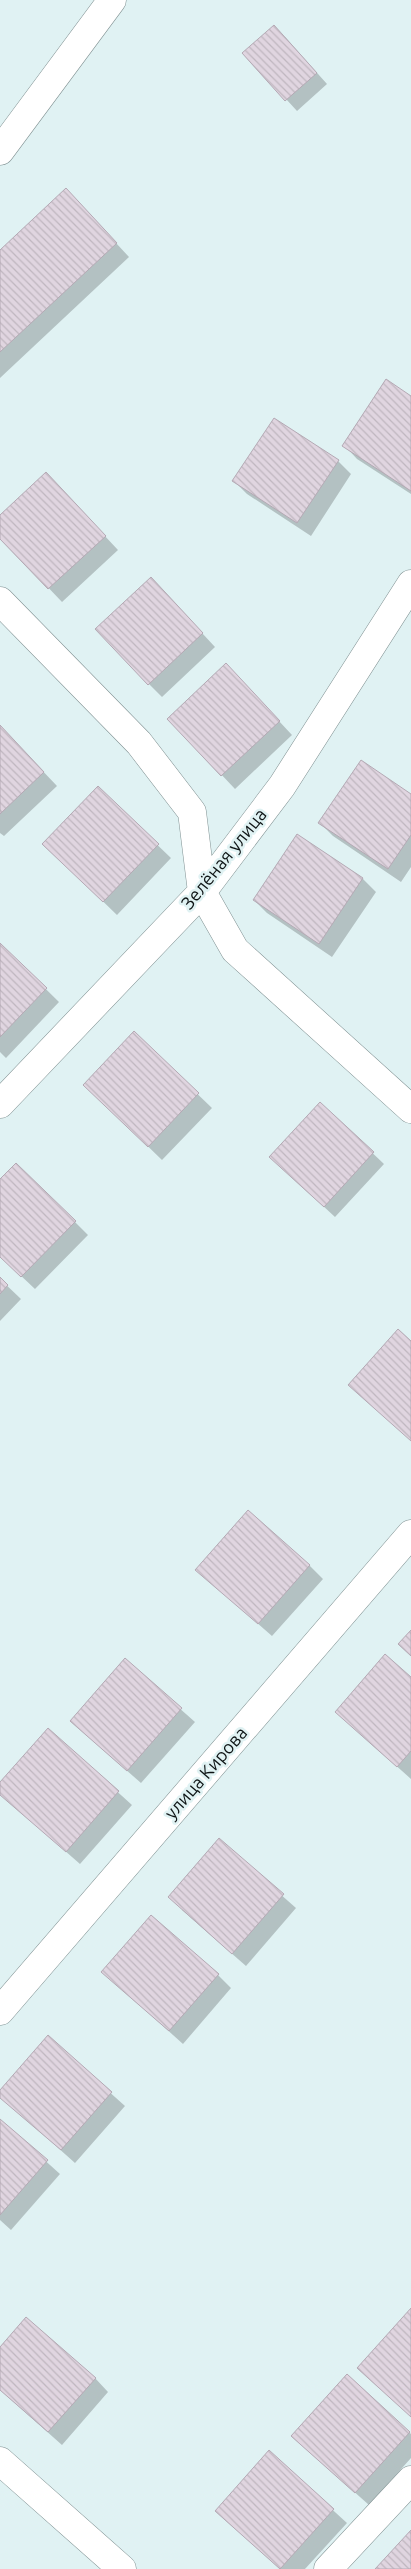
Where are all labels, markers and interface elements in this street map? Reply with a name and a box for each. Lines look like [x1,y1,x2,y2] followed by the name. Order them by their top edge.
[177,804,270,913] street label: Зелёная улица
[160,1722,251,1822] street label: улица Кирова

